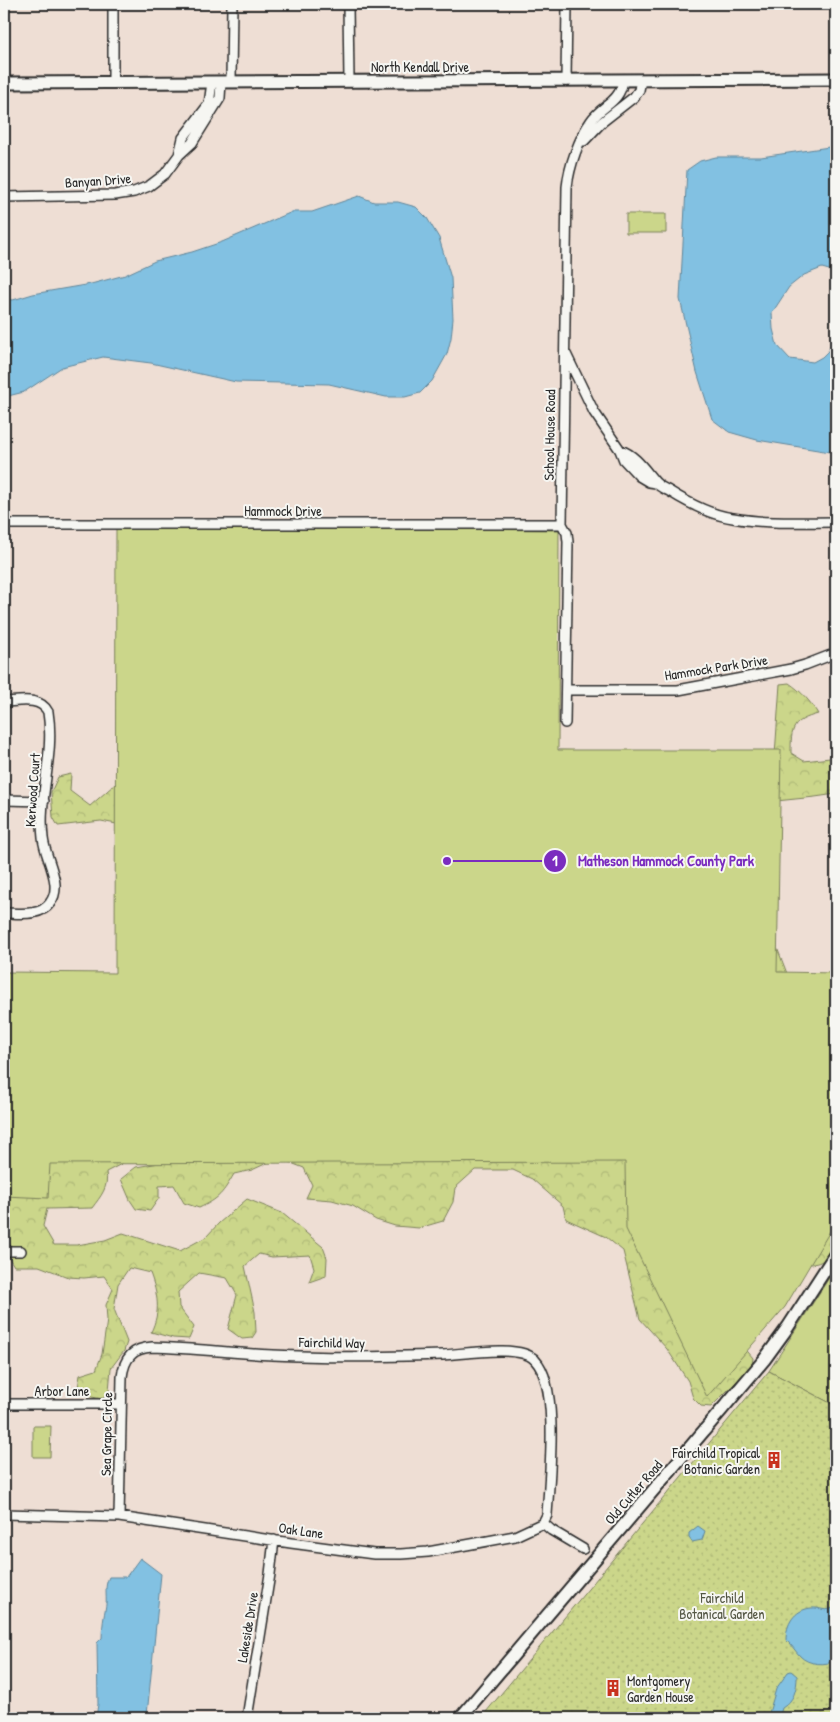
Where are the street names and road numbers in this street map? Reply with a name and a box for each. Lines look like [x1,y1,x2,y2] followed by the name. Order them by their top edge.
[371,57,470,76] street label: North Kendall Drive
[64,168,132,193] street label: Banyan Drive
[539,389,559,481] street label: School House Road
[244,501,322,520] street label: Hammock Drive
[663,649,769,685] street label: Hammock Park Drive
[20,752,44,828] street label: Kerwood Court
[298,1332,365,1353] street label: Fairchild Way
[35,1381,90,1400] street label: Arbor Lane
[96,1391,117,1476] street label: Sea Grape Circle
[600,1456,666,1528] street label: Old Cutler Road
[277,1517,325,1543] street label: Oak Lane
[232,1590,262,1664] street label: Lakeside Drive

